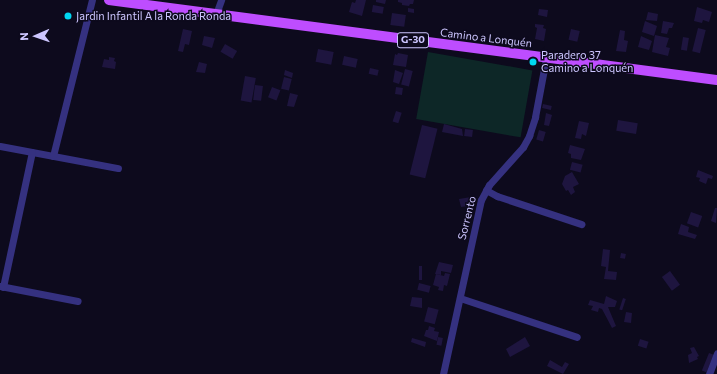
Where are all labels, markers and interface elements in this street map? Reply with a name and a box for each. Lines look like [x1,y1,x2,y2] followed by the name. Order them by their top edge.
[76,9,231,23] place label: Jardin Infantil A la Ronda Ronda
[63,11,73,21] marker: Jardin Infantil A la Ronda Ronda
[16,16,56,56] north arrow
[439,26,533,50] street label: Camino a Lonquén
[17,32,30,41] text: N
[396,32,430,48] road number: G-30
[541,49,633,75] place label: Paradero 37 Camino a Lonquén
[528,57,538,67] marker: Paradero 37 Camino a Lonquén
[455,195,479,241] street label: Sorrento

